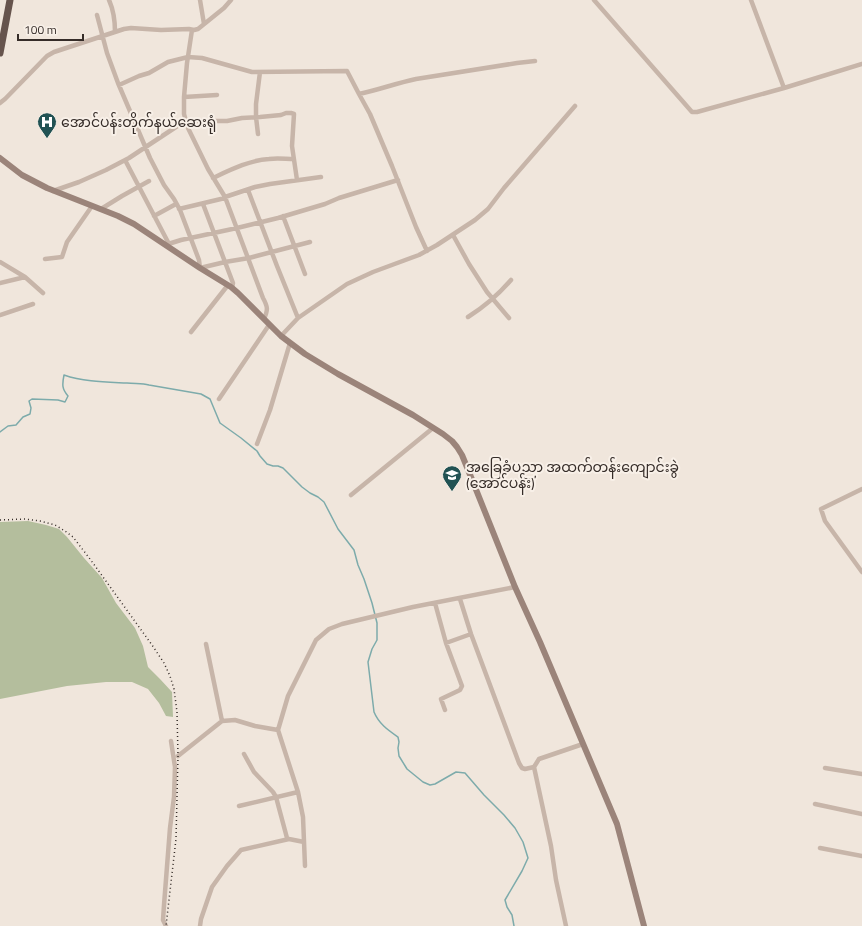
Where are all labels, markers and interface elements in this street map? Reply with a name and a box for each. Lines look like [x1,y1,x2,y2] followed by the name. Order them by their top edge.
[18,16,83,42] scale bar
[24,20,57,39] text: 100 m
[36,111,58,139] hospital icon: အောင်ပန်းတိုက်နယ်ဆေးရုံ
[61,111,216,134] place label: အောင်ပန်းတိုက်နယ်ဆေးရုံ
[466,456,679,495] place label: အခြေခံပညာ အထက်တန်းကျောင်းခွဲ (အောင်ပန်း)
[441,464,463,492] school or university icon: အခြေခံပညာ အထက်တန်းကျောင်းခွဲ (အောင်ပန်း)

